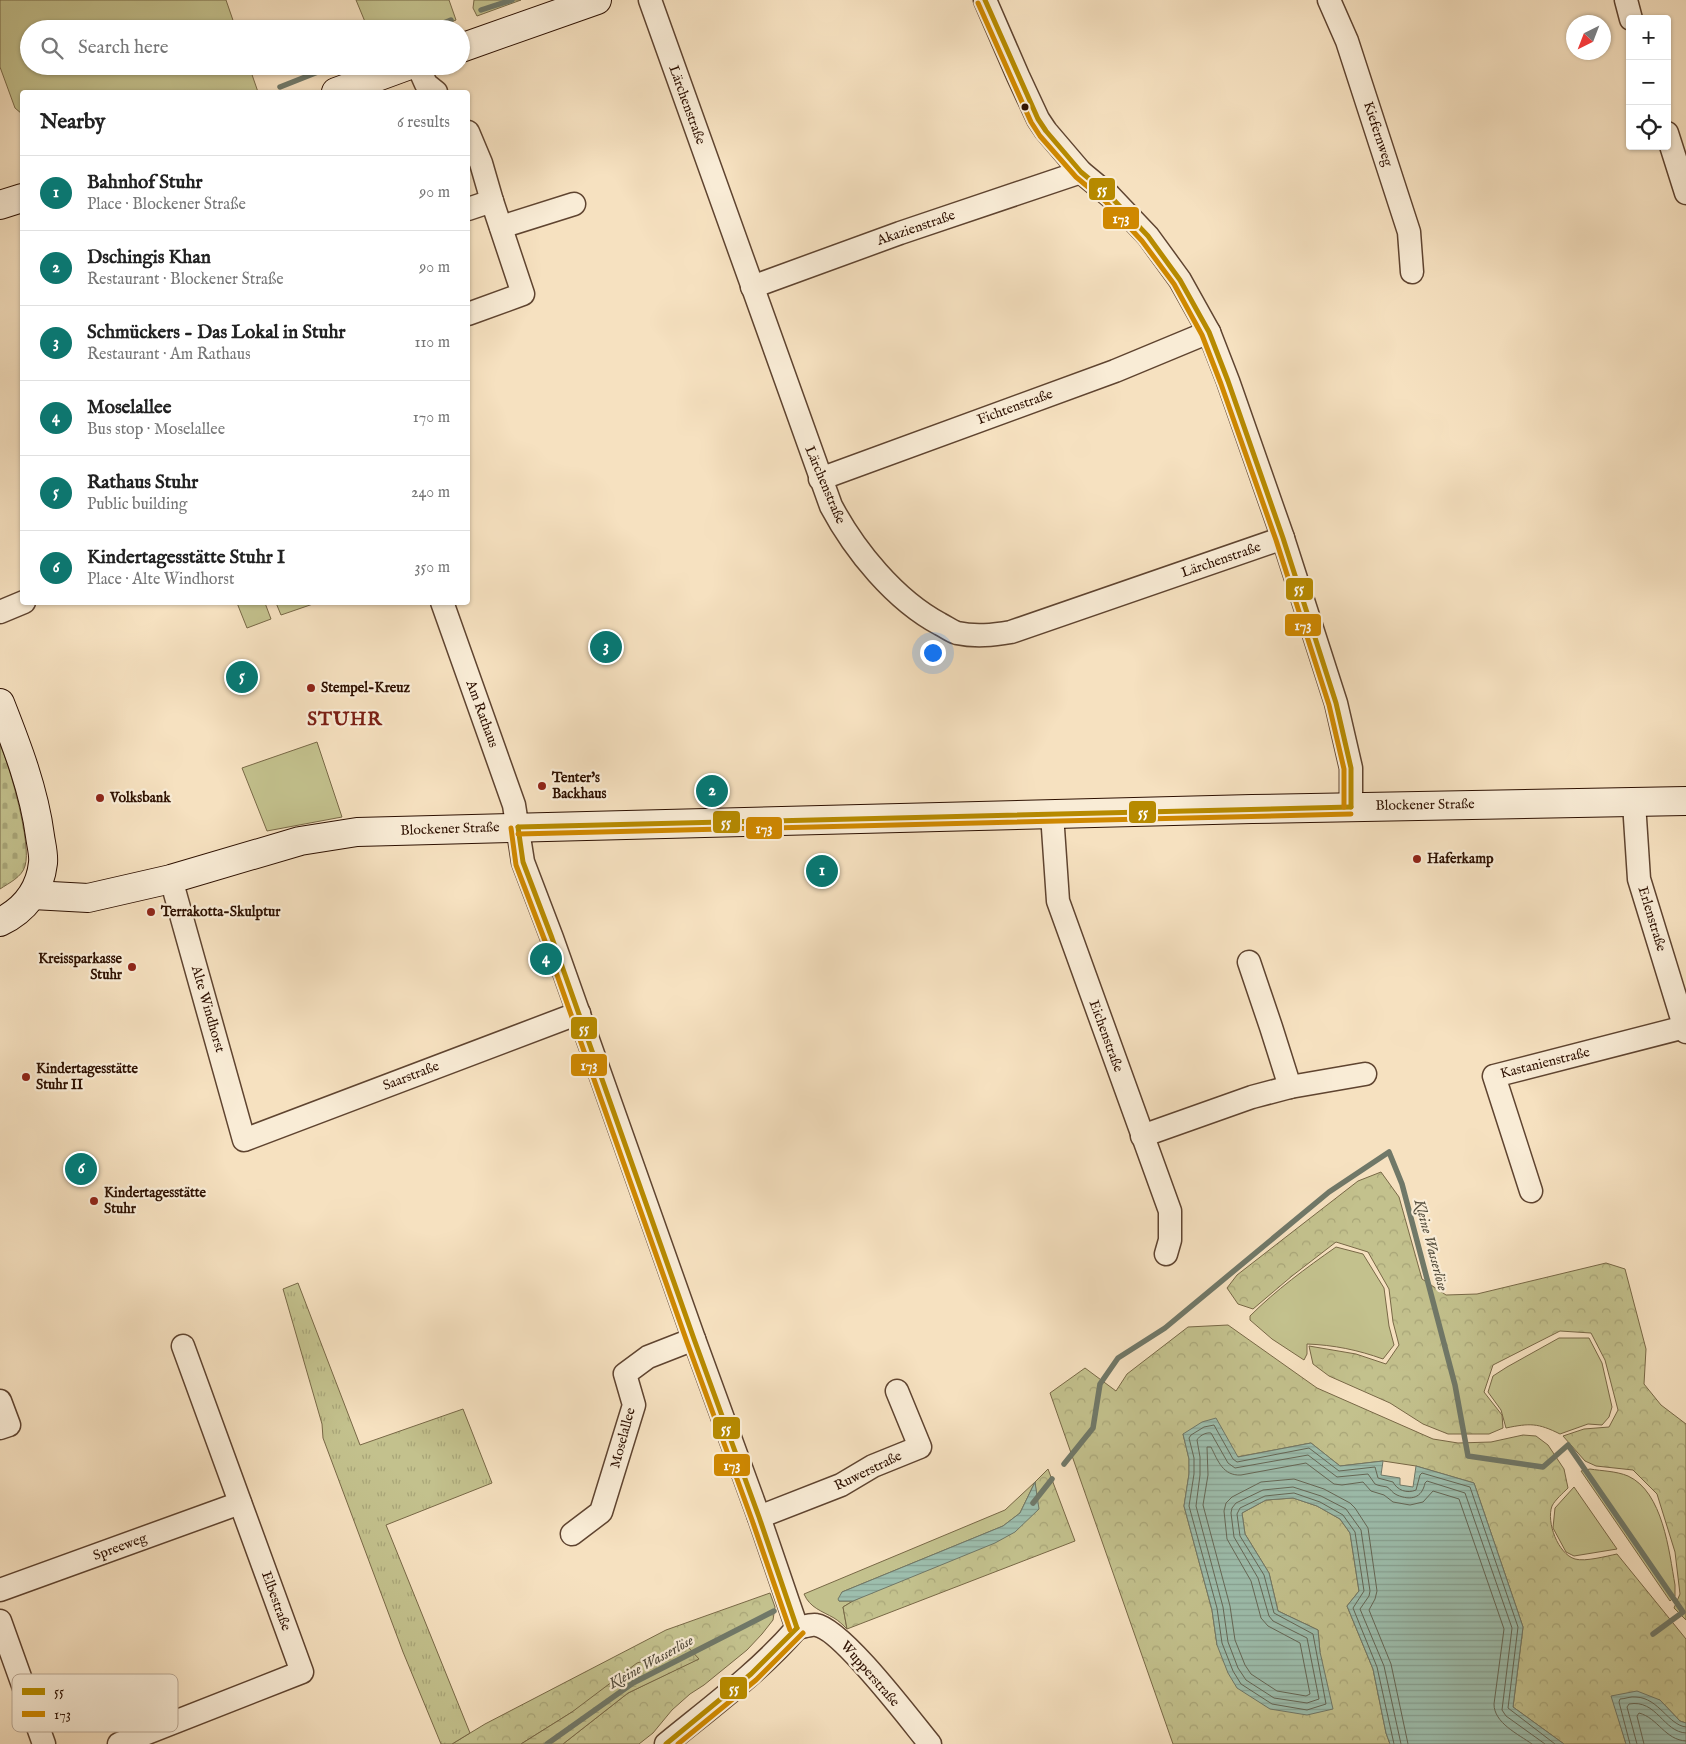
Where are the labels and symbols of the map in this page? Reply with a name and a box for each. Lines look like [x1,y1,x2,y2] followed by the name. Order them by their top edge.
[1566,15,1611,60] north arrow
[664,63,710,148] street label: Lärchenstraße
[1359,99,1397,169] street label: Kiefernweg
[1020,102,1030,112] unlabelled marker
[1088,177,1116,201] line badge: 55
[1097,181,1107,199] text: 55
[874,206,958,250] street label: Akazienstraße
[1102,206,1140,230] line badge: 173
[1113,210,1130,228] text: 173
[975,385,1056,429] street label: Fichtenstraße
[800,443,850,527] street label: Lärchenstraße
[1179,538,1264,582] street label: Lärchenstraße
[1285,577,1314,601] line badge: 55
[1294,580,1304,598] text: 55
[1284,613,1322,637] line badge: 173
[1295,617,1312,635] text: 173
[590,628,622,666] pin: 3
[920,640,946,666] your location
[226,658,258,696] pin: 5
[461,677,503,750] street label: Am Rathaus
[321,679,411,697] place label: Stempel-Kreuz
[305,682,317,694] marker: Stempel-Kreuz
[307,708,383,732] district label: STUHR
[551,769,607,803] place label: Tenter's Backhaus
[696,772,728,810] pin: 2
[536,780,548,792] marker: Tenter's Backhaus
[109,789,171,807] place label: Volksbank
[94,792,106,804] marker: Volksbank
[1375,795,1475,815] street label: Blockener Straße
[1128,800,1157,824] line badge: 55
[1138,804,1148,822] text: 55
[712,810,741,834] line badge: 55
[721,814,731,832] text: 55
[745,816,783,840] line badge: 173
[400,818,501,840] street label: Blockener Straße
[756,820,773,838] text: 173
[1427,850,1494,868] place label: Haferkamp
[806,852,838,890] pin: 1
[1411,853,1423,865] marker: Haferkamp
[1634,884,1671,954] street label: Erlenstraße
[160,903,281,921] place label: Terrakotta-Skulptur
[145,906,157,918] marker: Terrakotta-Skulptur
[530,940,562,978] pin: 4
[38,950,123,984] place label: Kreissparkasse Stuhr
[126,961,138,973] marker: Kreissparkasse Stuhr
[187,963,229,1055] street label: Alte Windhorst
[1085,998,1128,1075] street label: Eichenstraße
[570,1016,598,1040] line badge: 55
[579,1020,589,1038] text: 55
[1498,1043,1592,1083] street label: Kastanienstraße
[570,1053,608,1077] line badge: 173
[380,1057,442,1095] street label: Saarstraße
[581,1057,598,1075] text: 173
[36,1060,139,1094] place label: Kindertagesstätte Stuhr II
[20,1071,32,1083] marker: Kindertagesstätte Stuhr II
[65,1150,97,1188] pin: 6
[104,1184,207,1218] place label: Kindertagesstätte Stuhr
[88,1195,100,1207] marker: Kindertagesstätte Stuhr
[1409,1196,1452,1293] water label: Kleine Wasserlöse
[606,1405,640,1470] street label: Moselallee
[712,1416,741,1440] line badge: 55
[721,1420,731,1438] text: 55
[831,1447,905,1495] street label: Ruwerstraße
[713,1453,751,1477] line badge: 173
[724,1457,741,1475] text: 173
[91,1529,150,1565] street label: Spreeweg
[257,1569,295,1634] street label: Elbestraße
[604,1631,697,1694] water label: Kleine Wasserlöse
[836,1637,904,1711] street label: Wupperstraße
[12,1674,178,1732] legend
[719,1676,748,1700] line badge: 55
[729,1680,739,1698] text: 55
[54,1683,64,1701] text: 55
[54,1706,71,1724] text: 173

